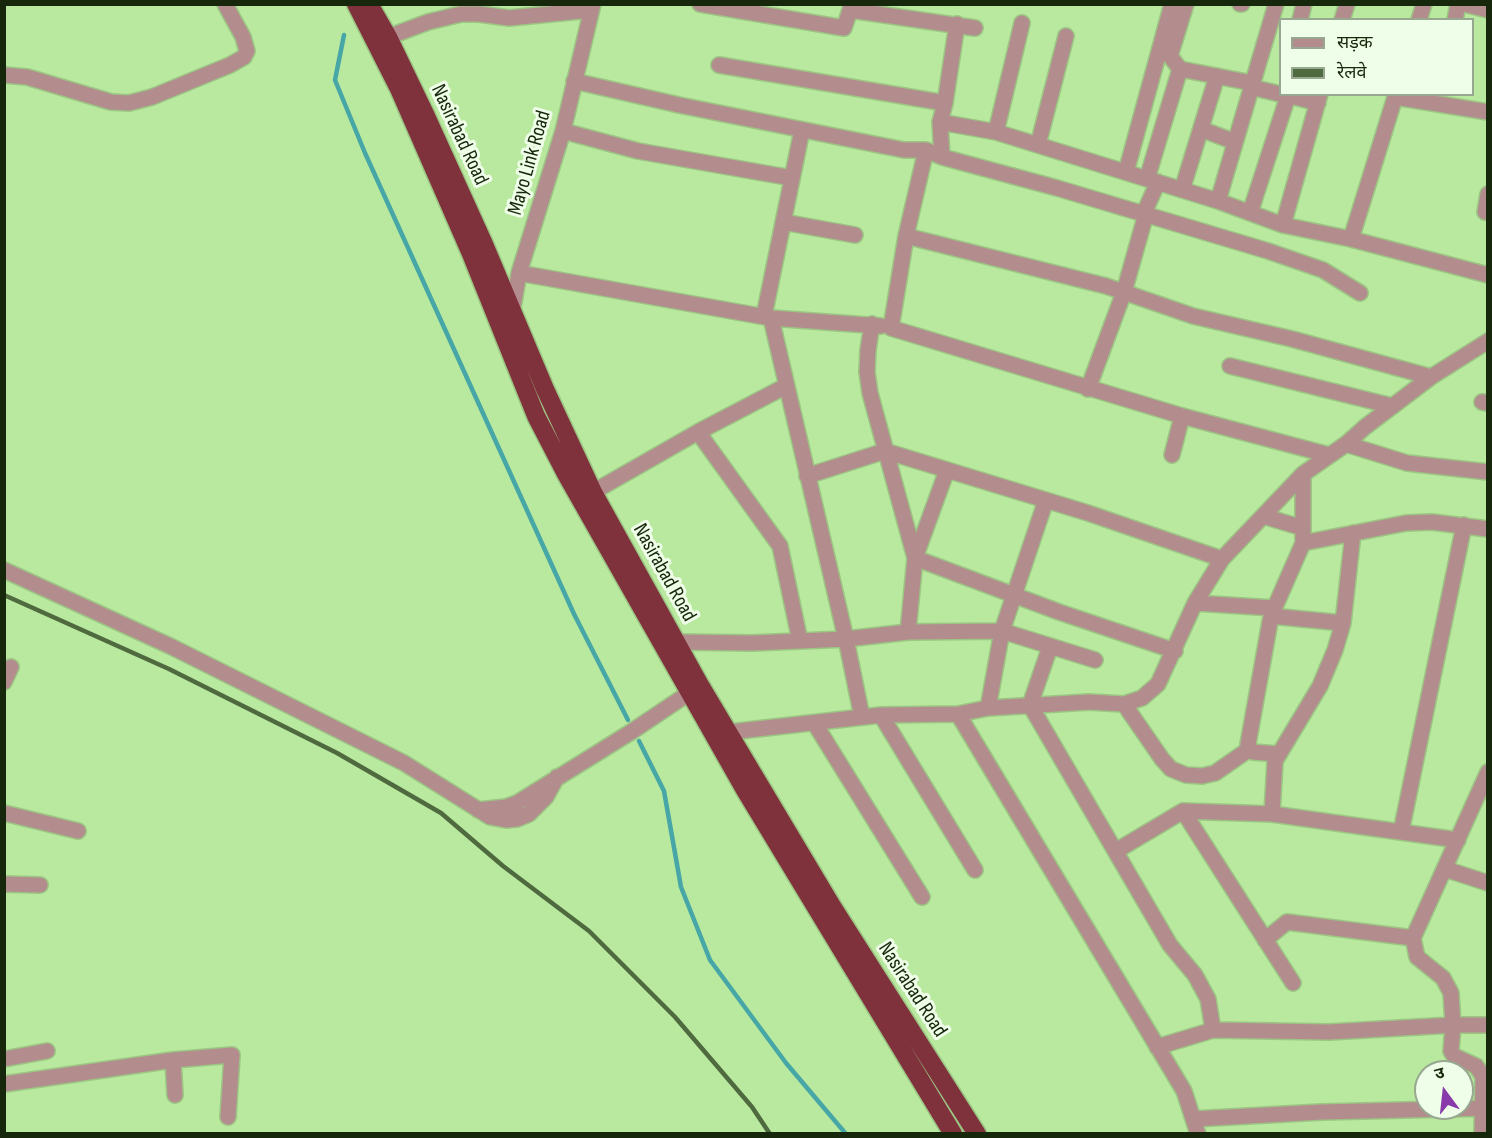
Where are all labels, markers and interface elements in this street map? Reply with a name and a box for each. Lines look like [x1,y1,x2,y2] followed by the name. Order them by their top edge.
[1279,18,1474,96] legend
[1337,32,1373,53] text: सड़क
[1337,62,1367,83] text: रेलवे
[425,81,493,189] street label: Nasirabad Road
[503,108,557,218] street label: Mayo Link Road
[627,520,701,626] street label: Nasirabad Road
[872,938,952,1042] street label: Nasirabad Road
[1414,1060,1474,1120] north arrow
[1433,1064,1447,1084] text: उ

